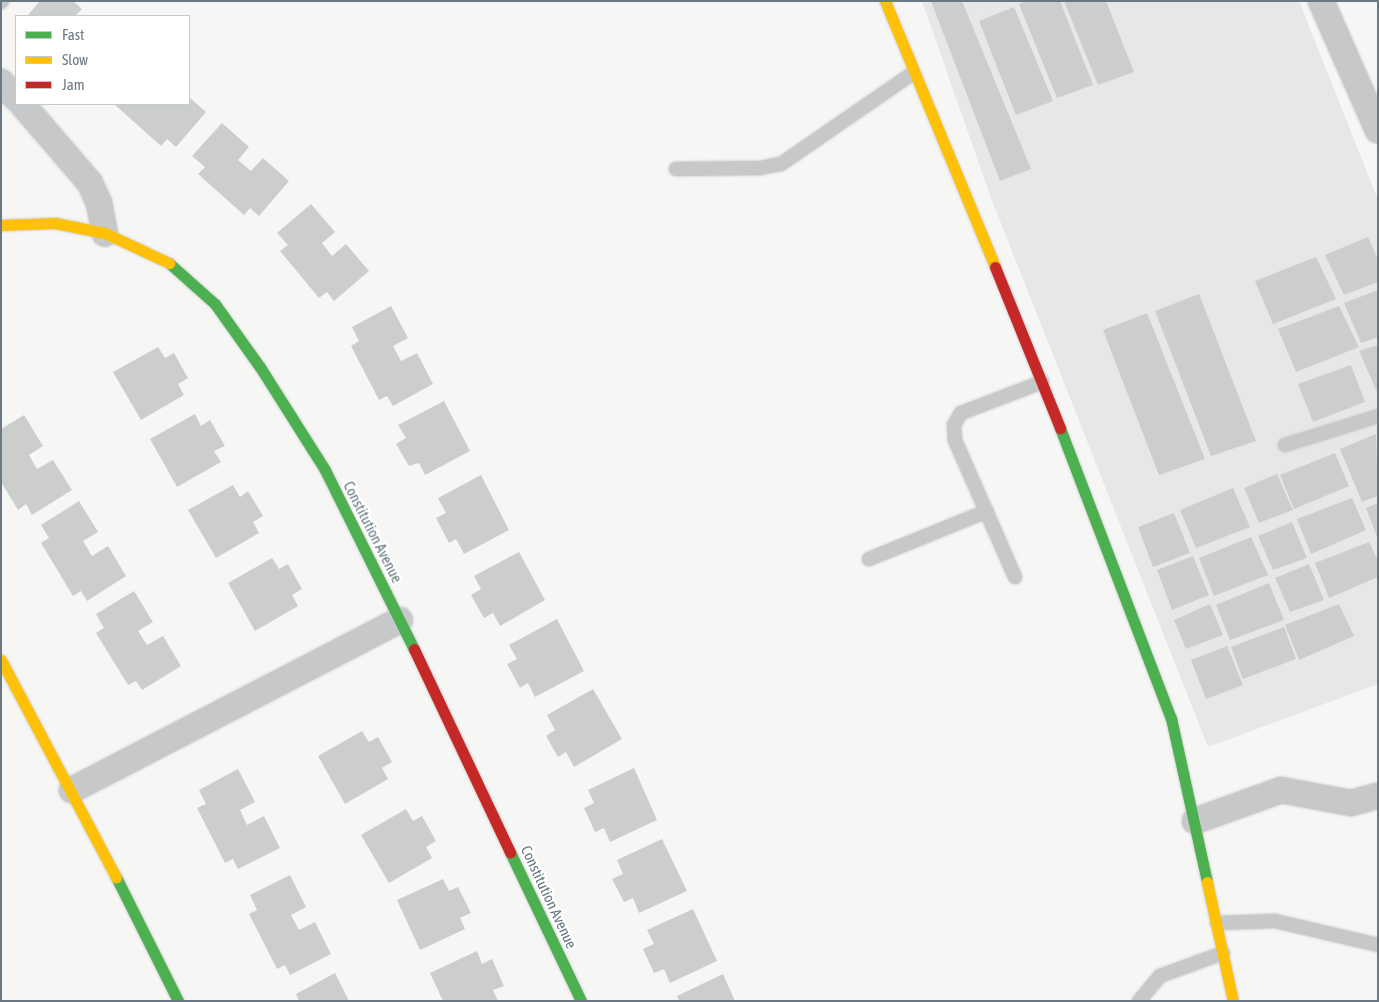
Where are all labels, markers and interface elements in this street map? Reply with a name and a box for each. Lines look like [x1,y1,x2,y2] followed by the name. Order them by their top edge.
[15,15,190,105] legend
[62,26,84,43] text: Fast
[62,51,88,68] text: Slow
[62,76,85,93] text: Jam
[340,478,406,586] street label: Constitution Avenue
[517,843,581,951] street label: Constitution Avenue

